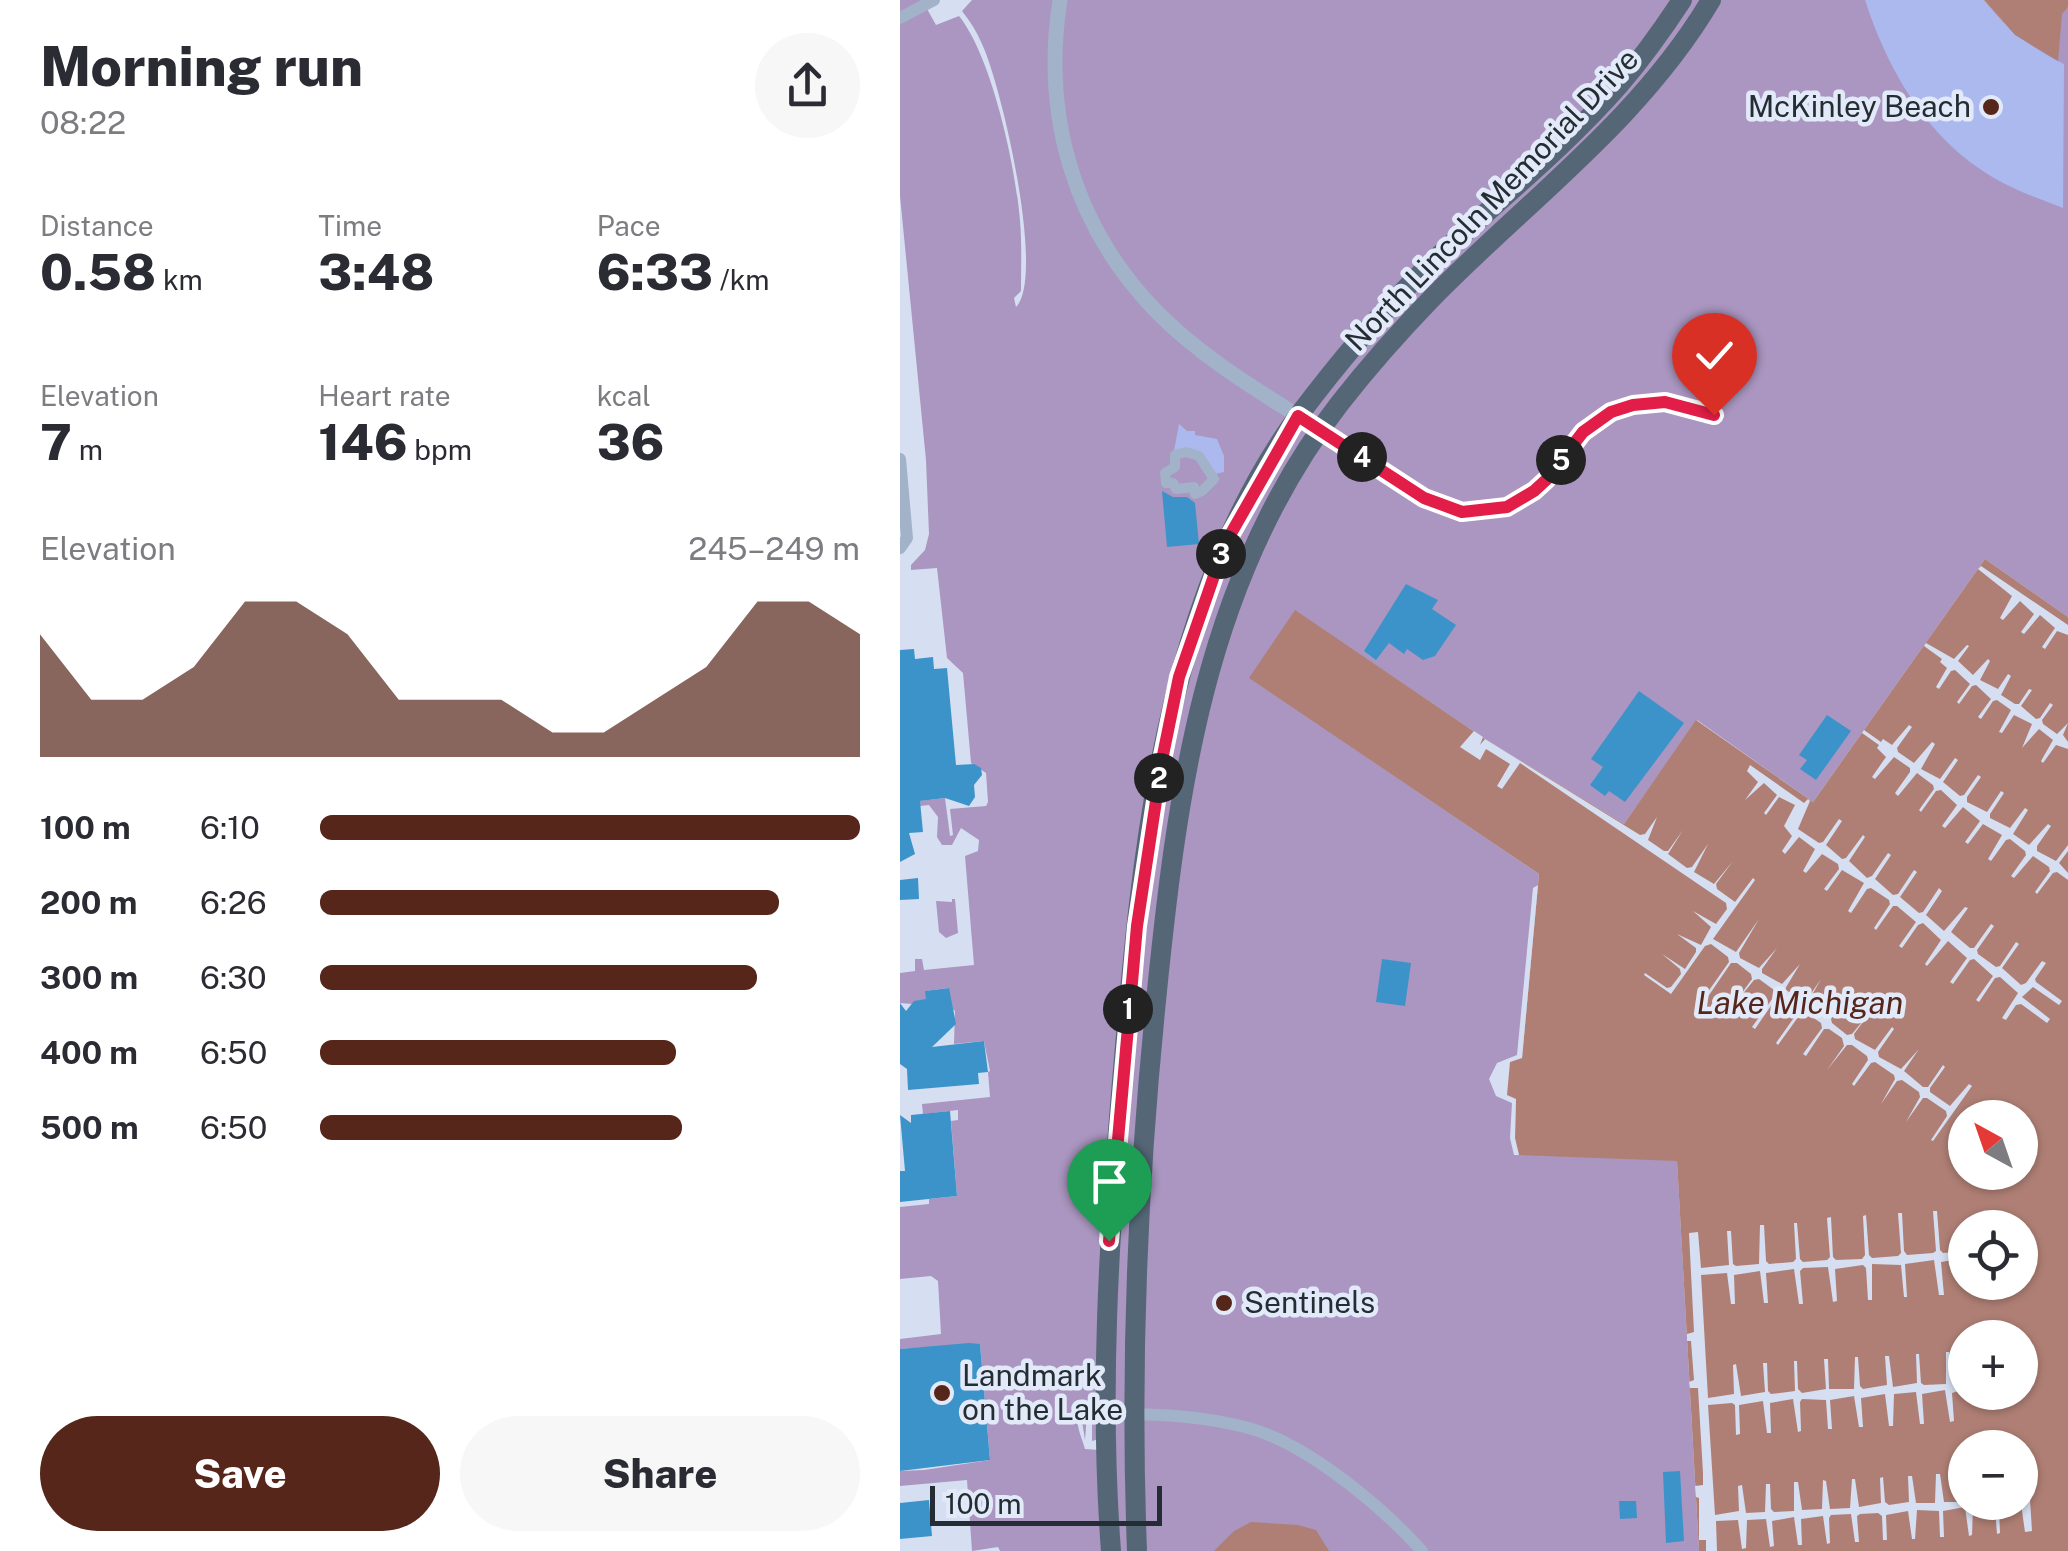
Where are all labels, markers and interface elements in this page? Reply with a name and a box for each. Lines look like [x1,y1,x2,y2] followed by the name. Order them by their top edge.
[755,33,860,138] button: share
[40,34,363,98] text: Morning run
[1337,41,1645,358] street label: North Lincoln Memorial Drive
[1748,88,1971,124] place label: McKinley Beach
[1980,96,2002,118] marker: McKinley Beach
[40,104,126,141] text: 08:22
[40,209,154,242] text: Distance
[318,209,382,242] text: Time
[597,209,661,242] text: Pace
[40,242,156,301] text: 0.58
[318,242,434,301] text: 3:48
[597,242,713,301] text: 6:33
[156,263,203,296] text: km
[713,263,770,296] text: /km
[1672,313,1757,416] pin
[1687,328,1742,383] icon: check
[40,379,159,412] text: Elevation
[318,379,451,412] text: Heart rate
[597,379,651,412] text: kcal
[40,412,72,471] text: 7
[318,412,408,471] text: 146
[597,412,664,471] text: 36
[1337,432,1387,482] pin: 4
[72,433,103,466] text: m
[408,433,472,466] text: bpm
[1536,435,1586,485] pin: 5
[1353,440,1371,473] text: 4
[1552,443,1570,476] text: 5
[1196,529,1246,579] pin: 3
[40,530,176,567] text: Elevation
[688,530,860,567] text: 245–249 m
[1212,537,1230,570] text: 3
[1134,753,1184,803] pin: 2
[1150,761,1168,794] text: 2
[40,809,131,846] text: 100 m
[200,809,260,846] text: 6:10
[40,884,137,921] text: 200 m
[200,884,267,921] text: 6:26
[40,959,138,996] text: 300 m
[200,959,267,996] text: 6:30
[1103,984,1153,1034] pin: 1
[1697,984,1903,1021] water label: Lake Michigan
[1122,992,1134,1025] text: 1
[40,1034,138,1071] text: 400 m
[200,1034,267,1071] text: 6:50
[1948,1100,2038,1190] north arrow
[1948,1100,2038,1520] map controls
[40,1109,139,1146] text: 500 m
[200,1109,267,1146] text: 6:50
[1067,1139,1152,1242] pin
[1082,1154,1137,1209] icon: arrive
[1948,1210,2038,1300] button: locate
[1244,1284,1375,1320] place label: Sentinels
[1213,1292,1235,1314] marker: Sentinels
[1948,1320,2038,1410] button: +
[962,1357,1123,1427] place label: Landmark on the Lake
[931,1382,953,1404] marker: Landmark on the Lake
[40,1416,440,1531] button: Save
[460,1416,860,1531] button: Share
[1948,1430,2038,1520] button: −
[930,1481,1162,1526] scale bar
[945,1487,1022,1520] text: 100 m

